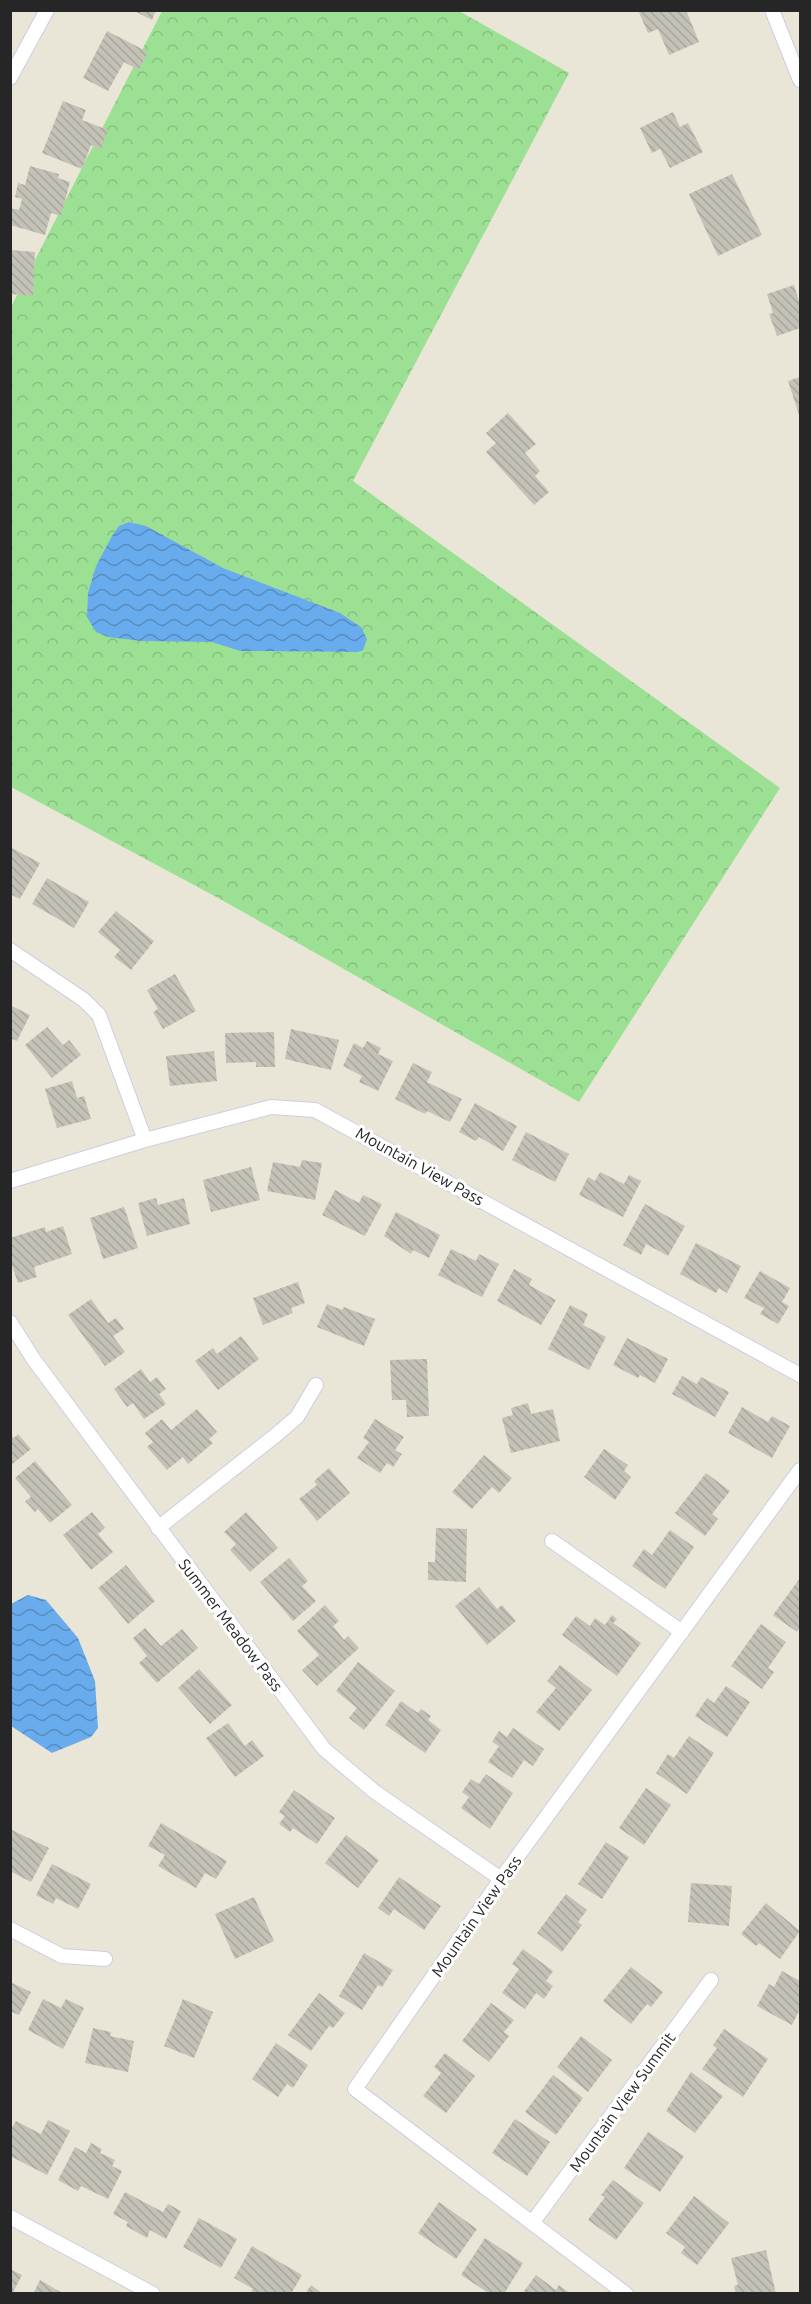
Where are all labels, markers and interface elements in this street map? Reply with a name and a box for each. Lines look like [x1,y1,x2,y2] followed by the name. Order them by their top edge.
[353,1123,487,1209] street label: Mountain View Pass
[175,1555,287,1695] street label: Summer Meadow Pass
[427,1852,525,1980] street label: Mountain View Pass
[565,2028,679,2175] street label: Mountain View Summit

